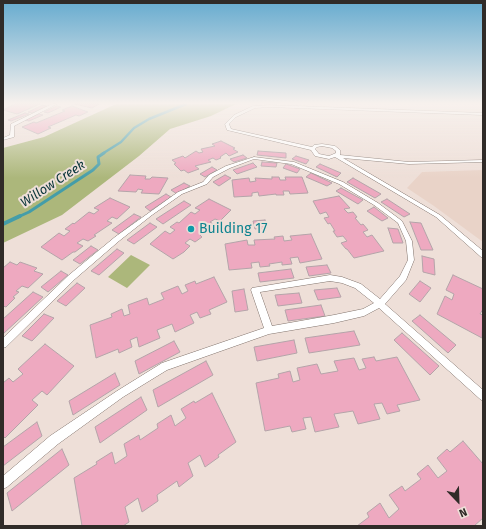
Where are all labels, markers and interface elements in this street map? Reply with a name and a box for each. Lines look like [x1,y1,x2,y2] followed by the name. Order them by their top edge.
[18,157,88,211] water label: Willow Creek
[199,221,267,237] place label: Building 17
[186,224,196,234] marker: Building 17
[438,481,478,521] north arrow
[457,505,469,520] text: N

